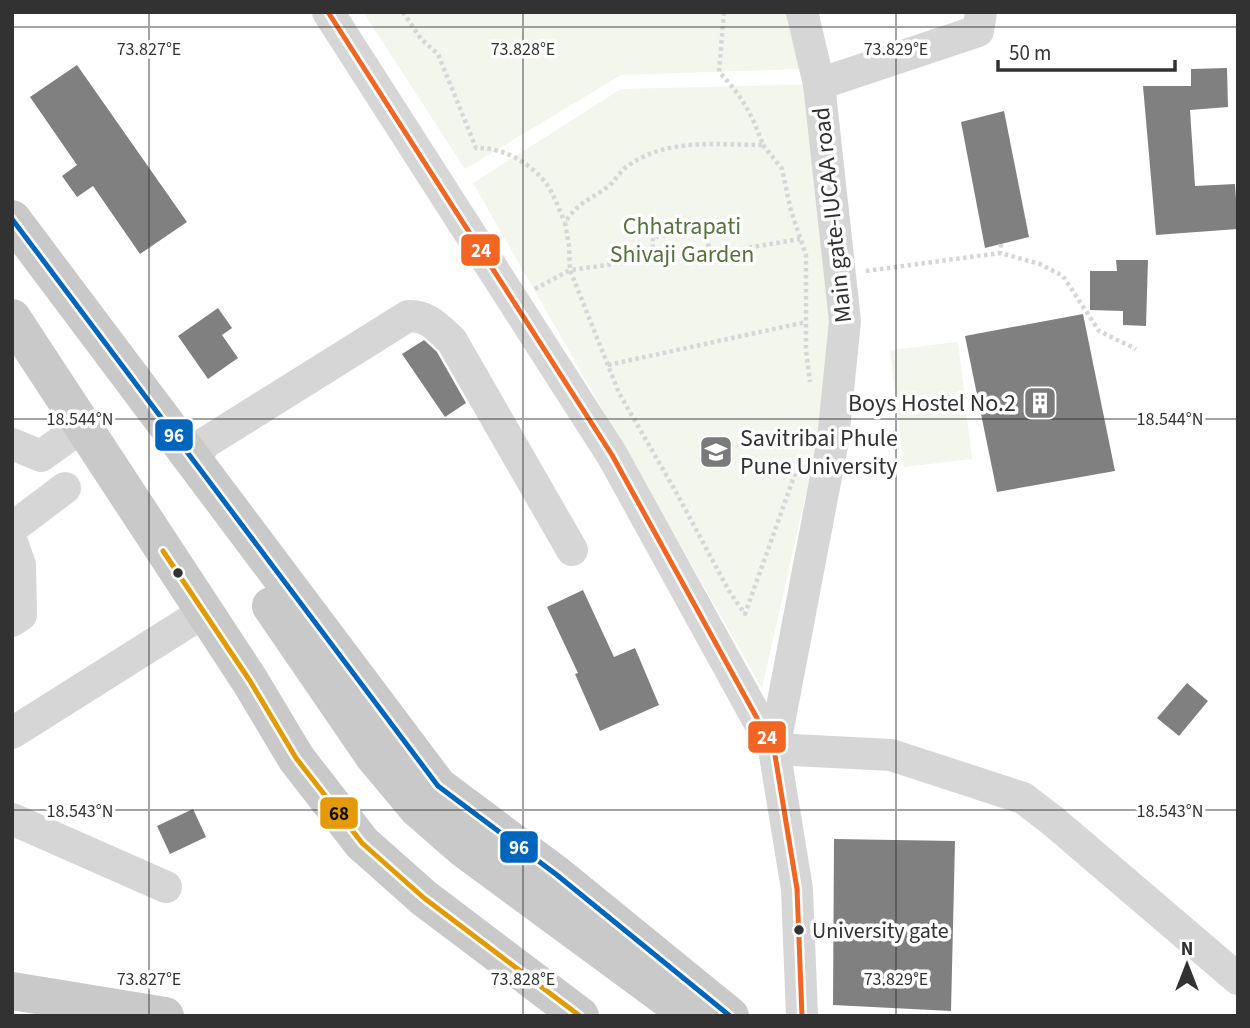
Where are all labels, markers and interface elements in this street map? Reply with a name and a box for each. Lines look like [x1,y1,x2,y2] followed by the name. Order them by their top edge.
[998,28,1175,72] scale bar
[117,37,181,62] text: 73.827°E
[491,37,555,62] text: 73.828°E
[864,37,928,62] text: 73.829°E
[1009,38,1051,68] text: 50 m
[804,105,861,325] street label: Main gate-IUCAA road
[610,209,754,272] park label: Chhatrapati Shivaji Garden
[460,233,501,267] line badge: 24
[471,238,491,265] text: 24
[1021,384,1059,422] building icon: Boys Hostel No.2
[848,386,1016,421] place label: Boys Hostel No.2
[47,407,113,432] text: 18.544°N
[1137,407,1203,432] text: 18.544°N
[154,418,194,452] line badge: 96
[740,421,898,484] place label: Savitribai Phule Pune University
[164,423,184,450] text: 96
[697,433,735,471] school or university icon: Savitribai Phule Pune University
[171,566,185,580] unlabelled marker
[747,720,787,754] line badge: 24
[757,725,777,752] text: 24
[319,796,359,830] line badge: 68
[47,799,113,824] text: 18.543°N
[1137,799,1203,824] text: 18.543°N
[329,801,349,828] text: 68
[499,830,539,864] line badge: 96
[509,835,529,862] text: 96
[812,915,949,947] place label: University gate
[792,923,806,937] marker: University gate
[1152,930,1222,1000] north arrow
[1181,936,1193,963] text: N
[117,967,181,992] text: 73.827°E
[491,967,555,992] text: 73.828°E
[864,967,928,992] text: 73.829°E

